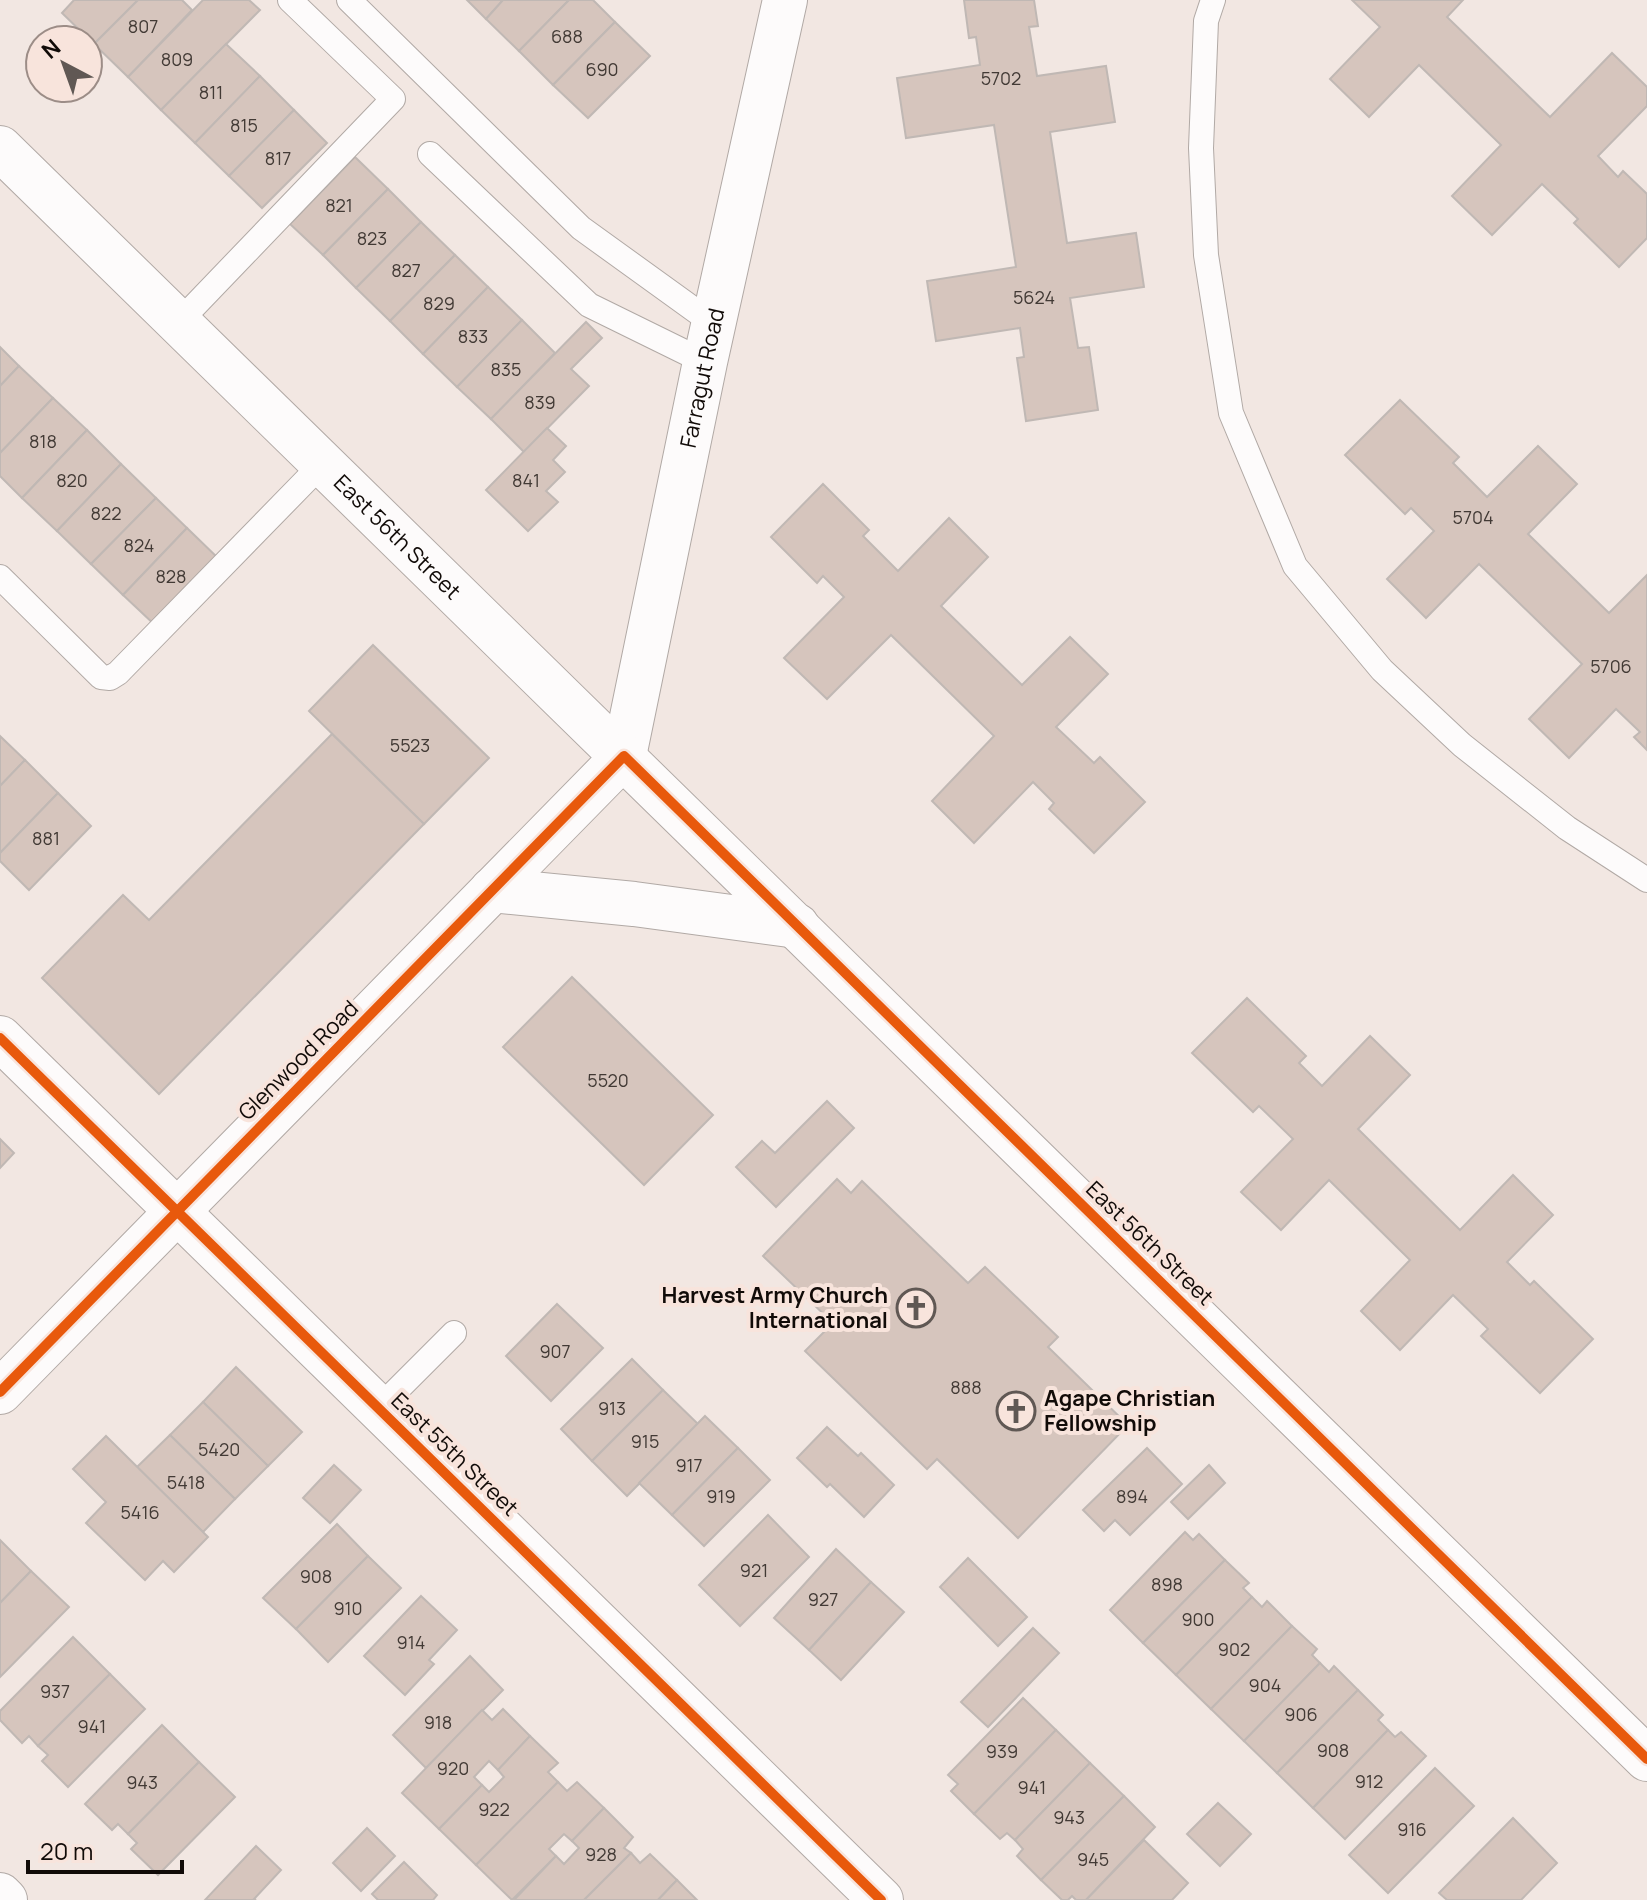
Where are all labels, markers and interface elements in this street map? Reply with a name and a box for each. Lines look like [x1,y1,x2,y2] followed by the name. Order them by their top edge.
[128,14,158,38] house number: 807
[24,24,104,104] north arrow
[551,24,583,48] house number: 688
[35,32,67,65] text: N
[161,47,193,71] house number: 809
[585,57,619,81] house number: 690
[981,66,1021,90] house number: 5702
[199,80,223,104] house number: 811
[230,113,258,137] house number: 815
[265,146,291,170] house number: 817
[325,193,353,217] house number: 821
[357,226,387,250] house number: 823
[391,258,421,282] house number: 827
[1013,285,1055,309] house number: 5624
[423,291,455,315] house number: 829
[673,305,731,450] street label: Farragut Road
[458,324,488,348] house number: 833
[491,357,521,381] house number: 835
[524,390,556,414] house number: 839
[29,429,57,453] house number: 818
[56,468,88,492] house number: 820
[327,468,468,606] street label: East 56th Street
[512,468,540,492] house number: 841
[91,501,121,525] house number: 822
[1452,505,1494,529] house number: 5704
[124,533,154,557] house number: 824
[155,564,187,588] house number: 828
[1590,654,1632,678] house number: 5706
[390,733,430,757] house number: 5523
[32,826,60,850] house number: 881
[231,993,365,1127] street label: Glenwood Road
[587,1068,629,1092] house number: 5520
[1080,1174,1221,1312] street label: East 56th Street
[662,1280,888,1335] place label: Harvest Army Church International
[895,1287,937,1329] church icon: Harvest Army Church International
[539,1339,571,1363] house number: 907
[950,1375,982,1399] house number: 888
[1044,1383,1215,1438] place label: Agape Christian Fellowship
[385,1386,525,1523] street label: East 55th Street
[995,1390,1037,1432] church icon: Agape Christian Fellowship
[598,1396,626,1420] house number: 913
[631,1429,659,1453] house number: 915
[198,1437,240,1461] house number: 5420
[675,1453,703,1477] house number: 917
[167,1470,205,1494] house number: 5418
[706,1484,736,1508] house number: 919
[1116,1484,1148,1508] house number: 894
[120,1500,160,1524] house number: 5416
[740,1558,768,1582] house number: 921
[300,1564,332,1588] house number: 908
[1151,1572,1183,1596] house number: 898
[808,1587,838,1611] house number: 927
[333,1596,363,1620] house number: 910
[1181,1607,1215,1631] house number: 900
[397,1630,425,1654] house number: 914
[1218,1637,1250,1661] house number: 902
[1249,1673,1281,1697] house number: 904
[40,1679,70,1703] house number: 937
[1284,1702,1318,1726] house number: 906
[424,1710,452,1734] house number: 918
[78,1714,106,1738] house number: 941
[1317,1738,1349,1762] house number: 908
[986,1739,1018,1763] house number: 939
[437,1756,469,1780] house number: 920
[1355,1769,1383,1793] house number: 912
[126,1770,158,1794] house number: 943
[1018,1775,1046,1799] house number: 941
[478,1797,510,1821] house number: 922
[1053,1805,1085,1829] house number: 943
[1397,1817,1427,1841] house number: 916
[28,1824,182,1874] scale bar
[40,1834,93,1867] text: 20 m
[585,1842,617,1866] house number: 928
[1077,1847,1109,1871] house number: 945

